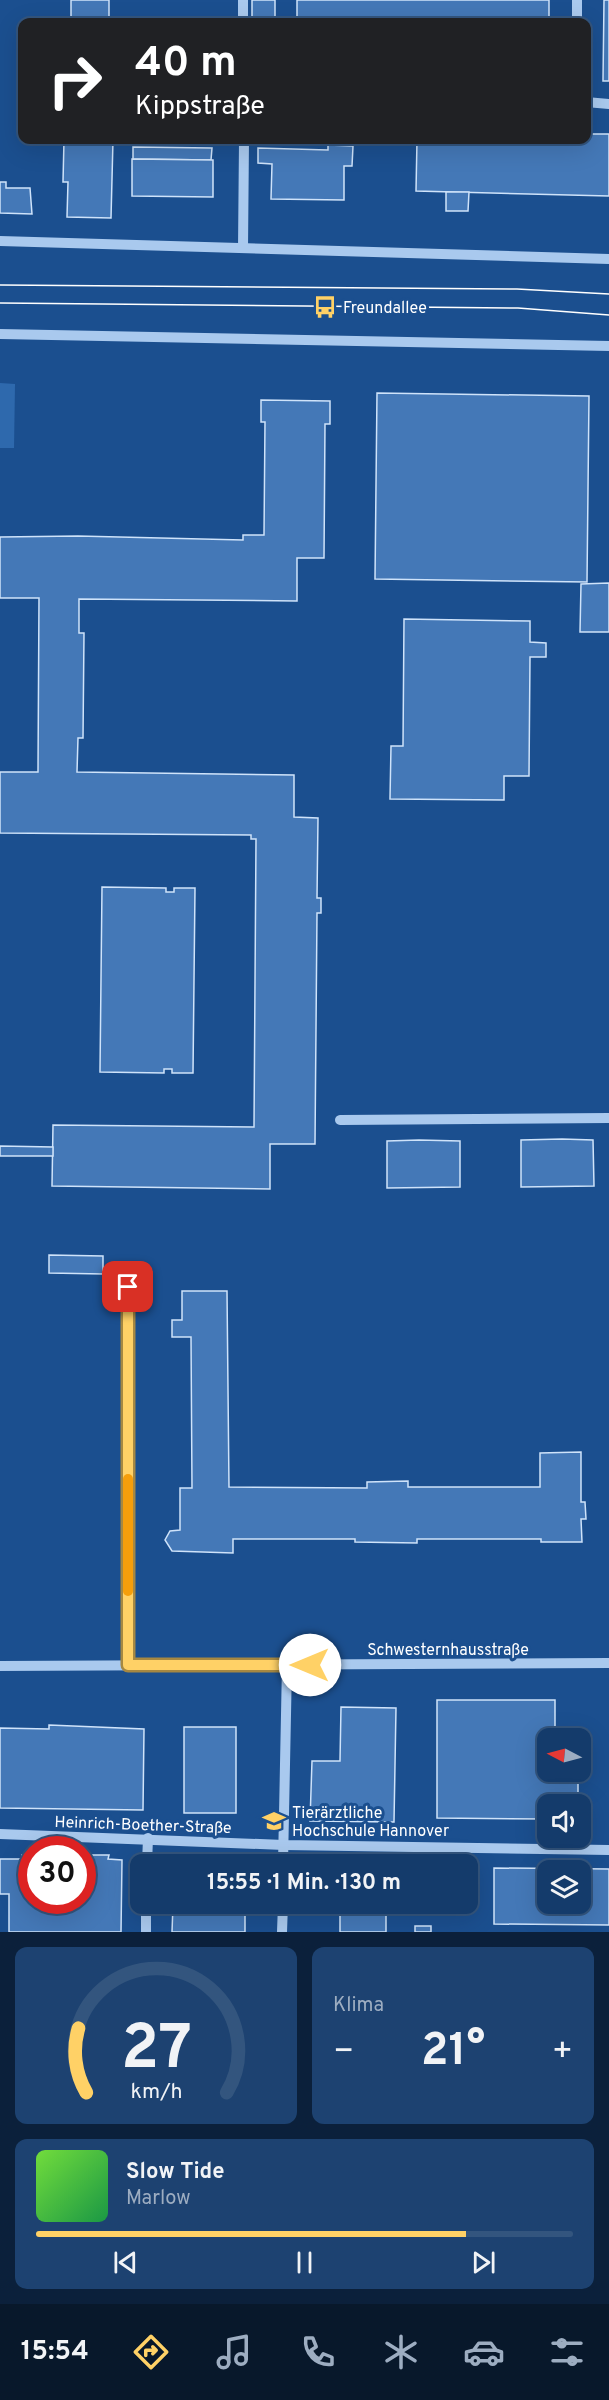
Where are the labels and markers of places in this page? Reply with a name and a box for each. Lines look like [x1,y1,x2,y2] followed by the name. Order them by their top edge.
[312,294,338,320] bus stop icon: Freundallee
[343,299,427,319] place label: Freundallee
[102,1261,153,1312] pin
[292,1804,449,1842] place label: Tierärztliche Hochschule Hannover
[261,1808,287,1834] school or university icon: Tierärztliche Hochschule Hannover

